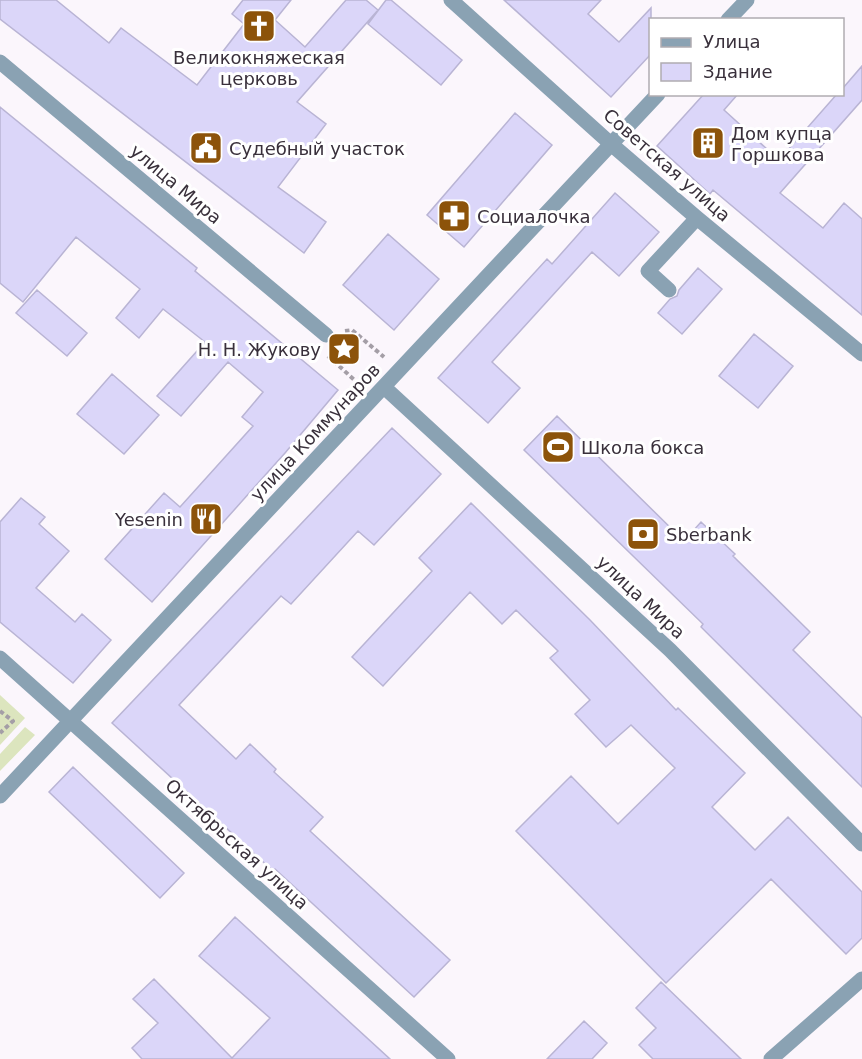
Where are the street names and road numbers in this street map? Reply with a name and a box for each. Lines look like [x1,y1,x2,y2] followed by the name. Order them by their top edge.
[599,104,735,226] street label: Советская улица
[126,140,226,228] street label: улица Мира
[246,359,384,505] street label: улица Коммунаров
[593,551,689,643] street label: улица Мира
[161,774,313,914] street label: Октябрьская улица

